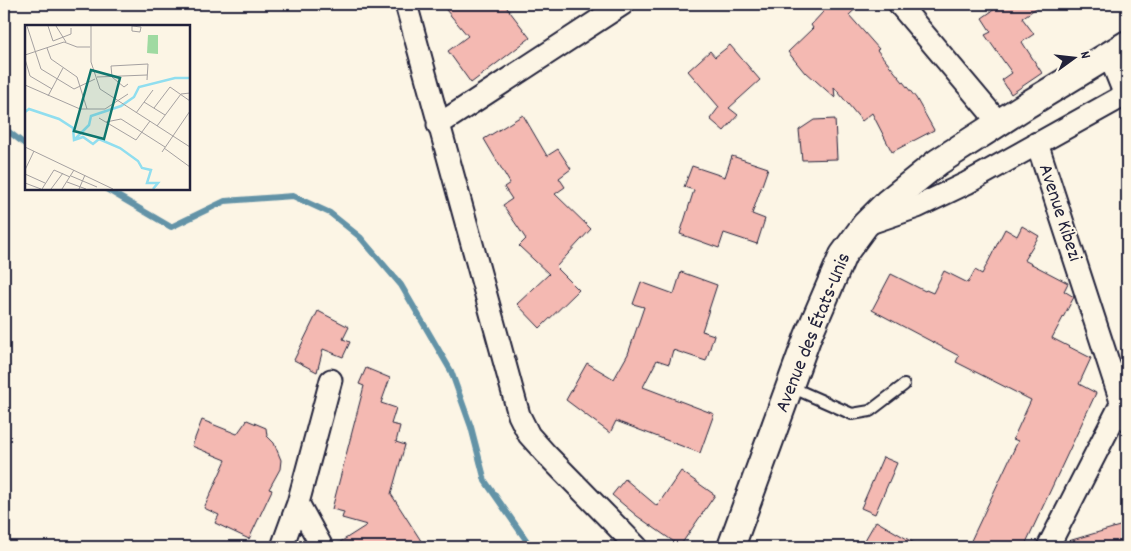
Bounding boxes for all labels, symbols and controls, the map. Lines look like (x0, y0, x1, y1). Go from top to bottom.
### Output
inset map (25, 25, 190, 190)
north arrow (1048, 32, 1098, 82)
text: N (1074, 49, 1095, 61)
street label: Avenue Kibezi (1030, 161, 1088, 266)
street label: Avenue des États-Unis (769, 249, 859, 417)

